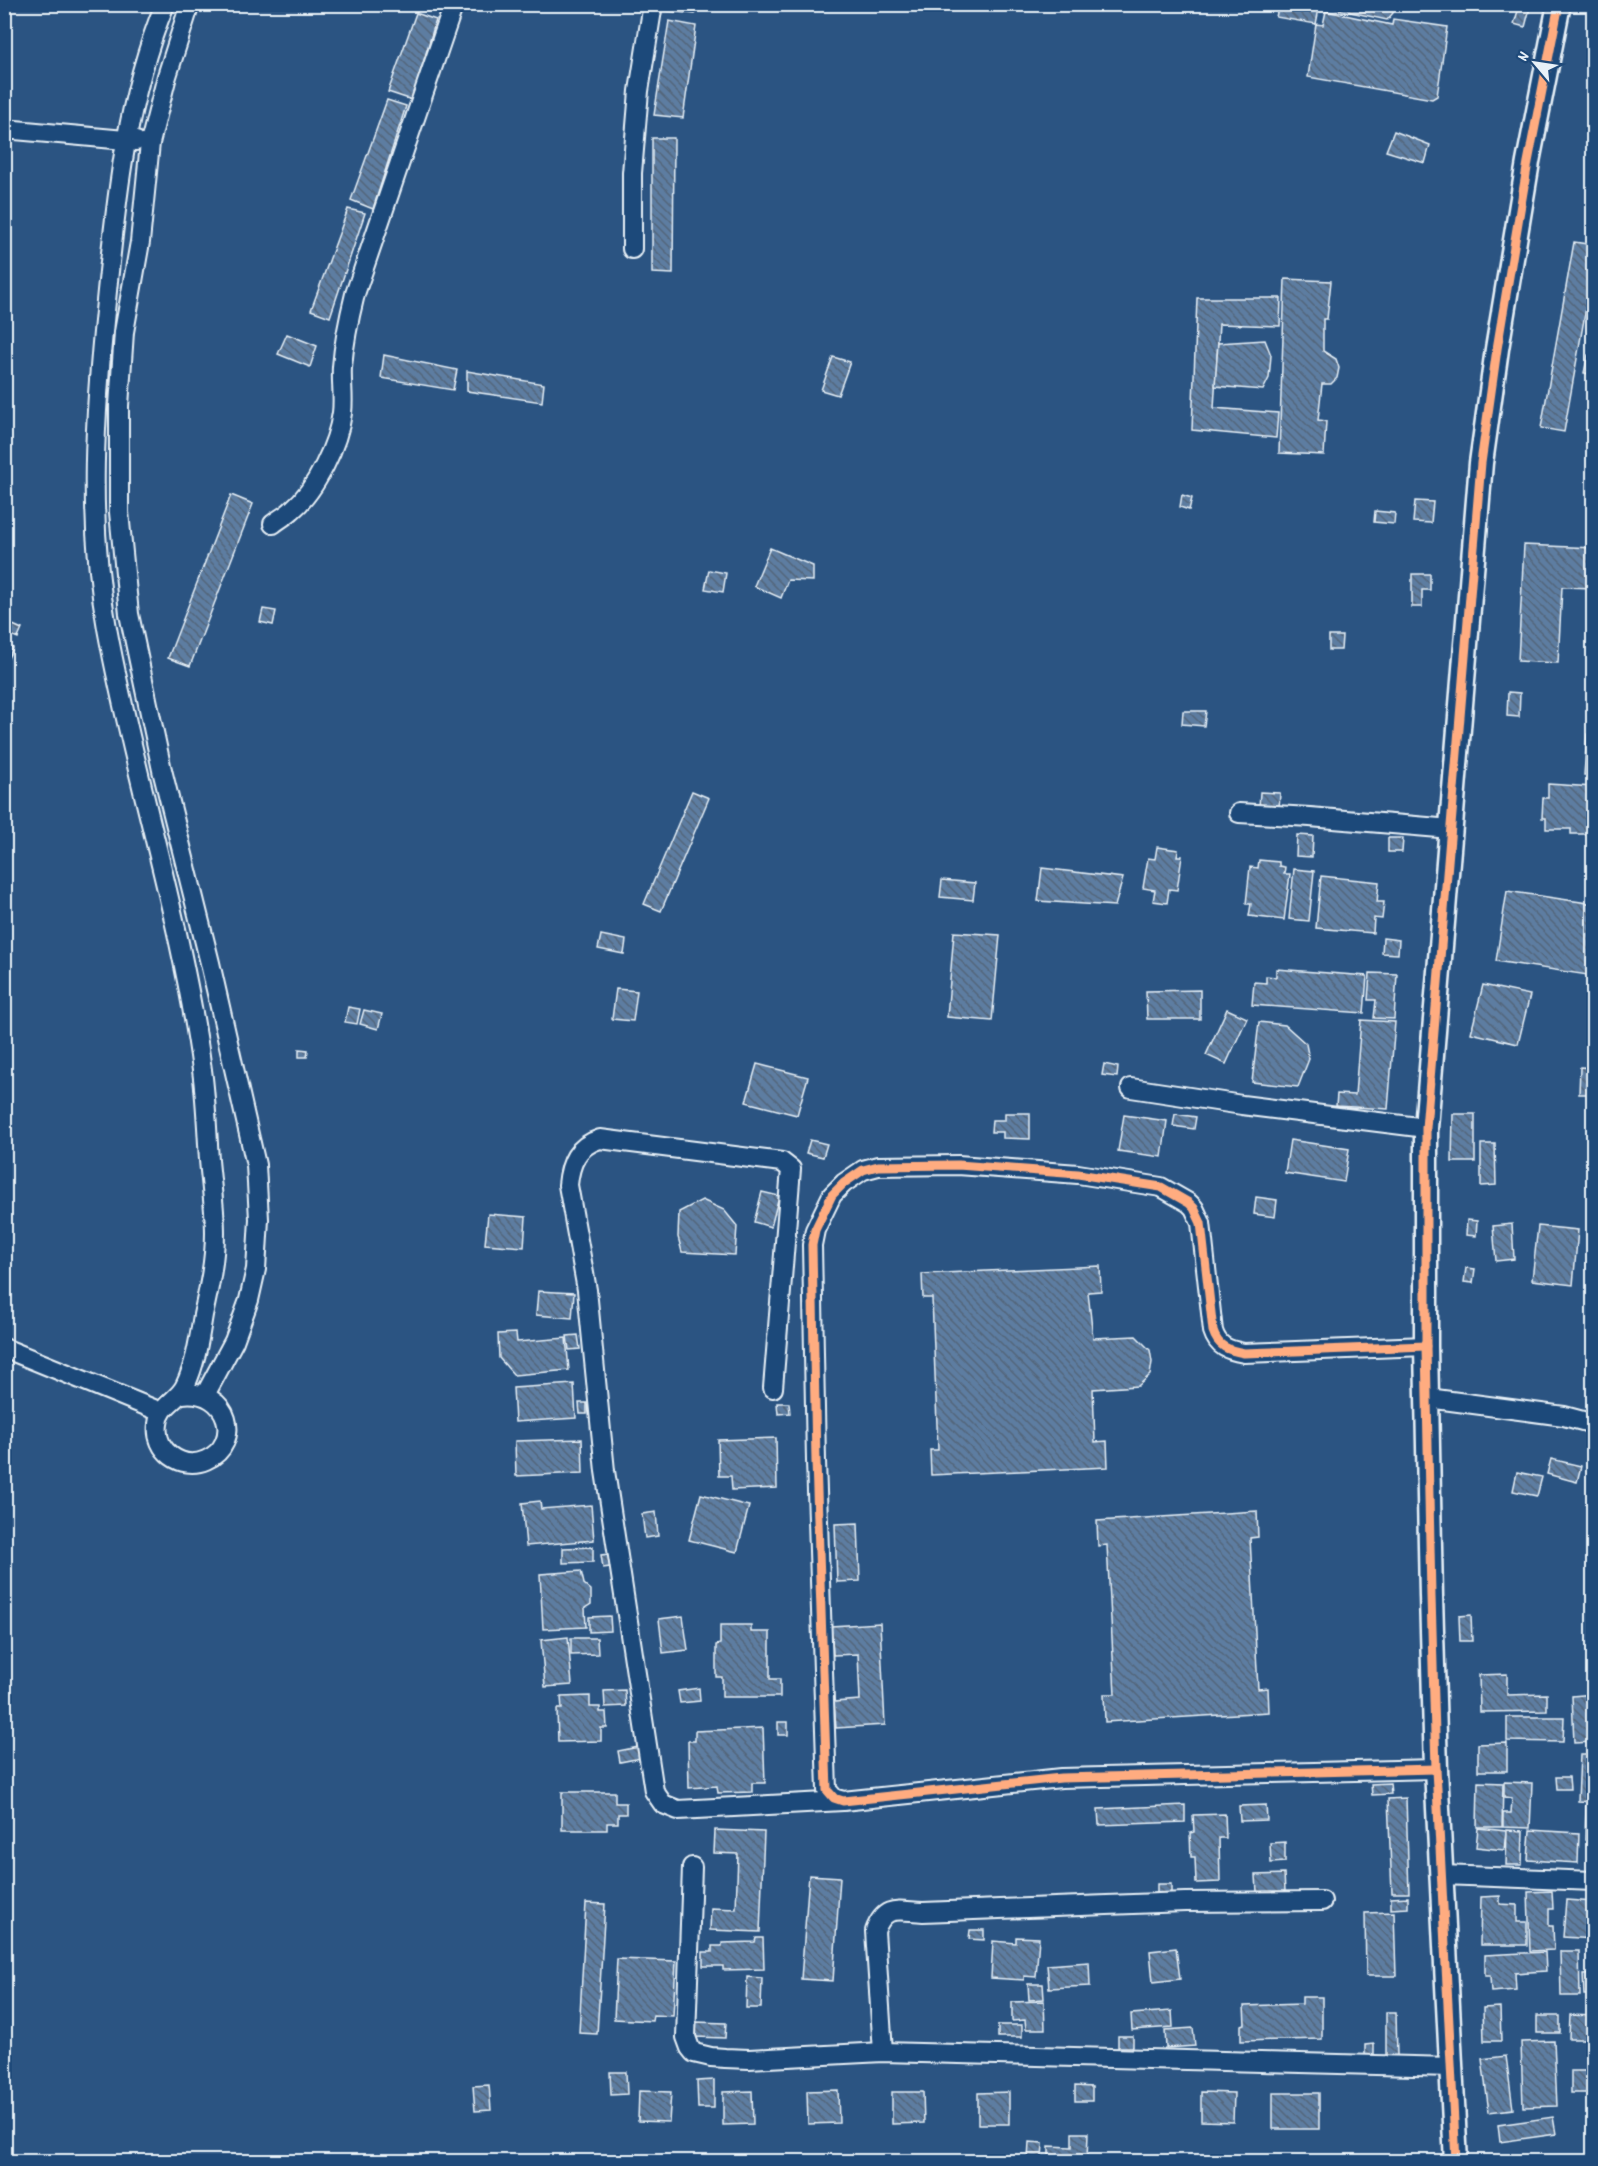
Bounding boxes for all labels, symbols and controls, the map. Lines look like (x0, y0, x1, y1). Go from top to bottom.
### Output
north arrow (1505, 33, 1565, 93)
text: N (1512, 48, 1536, 66)

